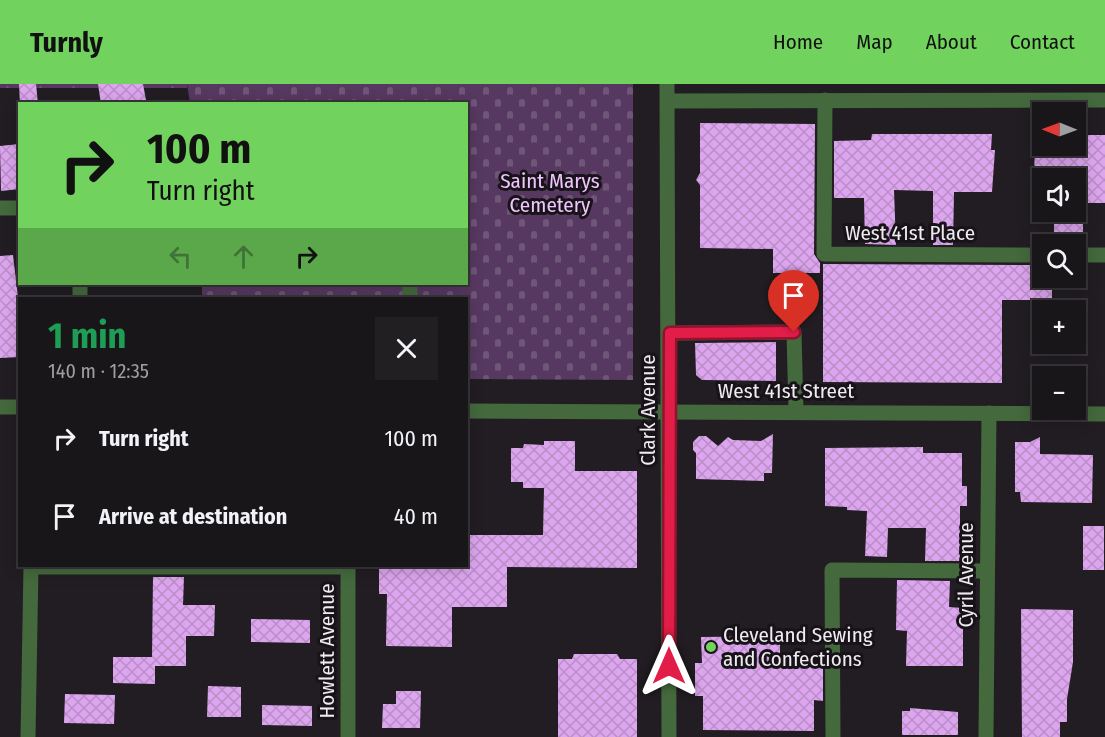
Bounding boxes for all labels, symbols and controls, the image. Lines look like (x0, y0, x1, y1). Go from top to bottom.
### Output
text: Turnly (30, 26, 103, 59)
text: Home (773, 29, 823, 55)
text: Map (856, 29, 893, 55)
text: About (926, 29, 977, 55)
text: Contact (1010, 29, 1075, 55)
north arrow (1032, 102, 1086, 156)
map controls (1032, 102, 1086, 420)
text: 100 m (147, 124, 251, 174)
icon: right (48, 126, 126, 204)
park label: Saint Marys Cemetery (500, 168, 600, 218)
button: sound (1032, 168, 1086, 222)
text: Turn right (147, 175, 255, 207)
street label: West 41st Place (845, 220, 975, 246)
button: search (1032, 234, 1086, 288)
icon: left (164, 240, 197, 273)
icon: ahead (227, 240, 260, 273)
icon: right (290, 240, 323, 273)
pin (768, 270, 819, 332)
icon: arrive (777, 279, 810, 312)
button: + (1032, 300, 1086, 354)
text: 1 min (48, 314, 126, 358)
button: close (375, 317, 438, 380)
street label: Clark Avenue (635, 354, 661, 466)
text: 140 m · 12:35 (48, 359, 149, 383)
button: − (1032, 366, 1086, 420)
street label: West 41st Street (718, 378, 854, 404)
icon: right (48, 422, 81, 455)
text: Turn right (99, 425, 188, 452)
text: 100 m (384, 425, 438, 452)
icon: arrive (48, 500, 81, 533)
text: Arrive at destination (99, 503, 287, 530)
text: 40 m (394, 503, 438, 530)
street label: Cyril Avenue (953, 522, 979, 628)
street label: Howlett Avenue (314, 583, 340, 719)
place label: Cleveland Sewing and Confections (723, 622, 873, 672)
position arrow (637, 634, 701, 698)
marker: Cleveland Sewing and Confections (704, 640, 718, 654)

